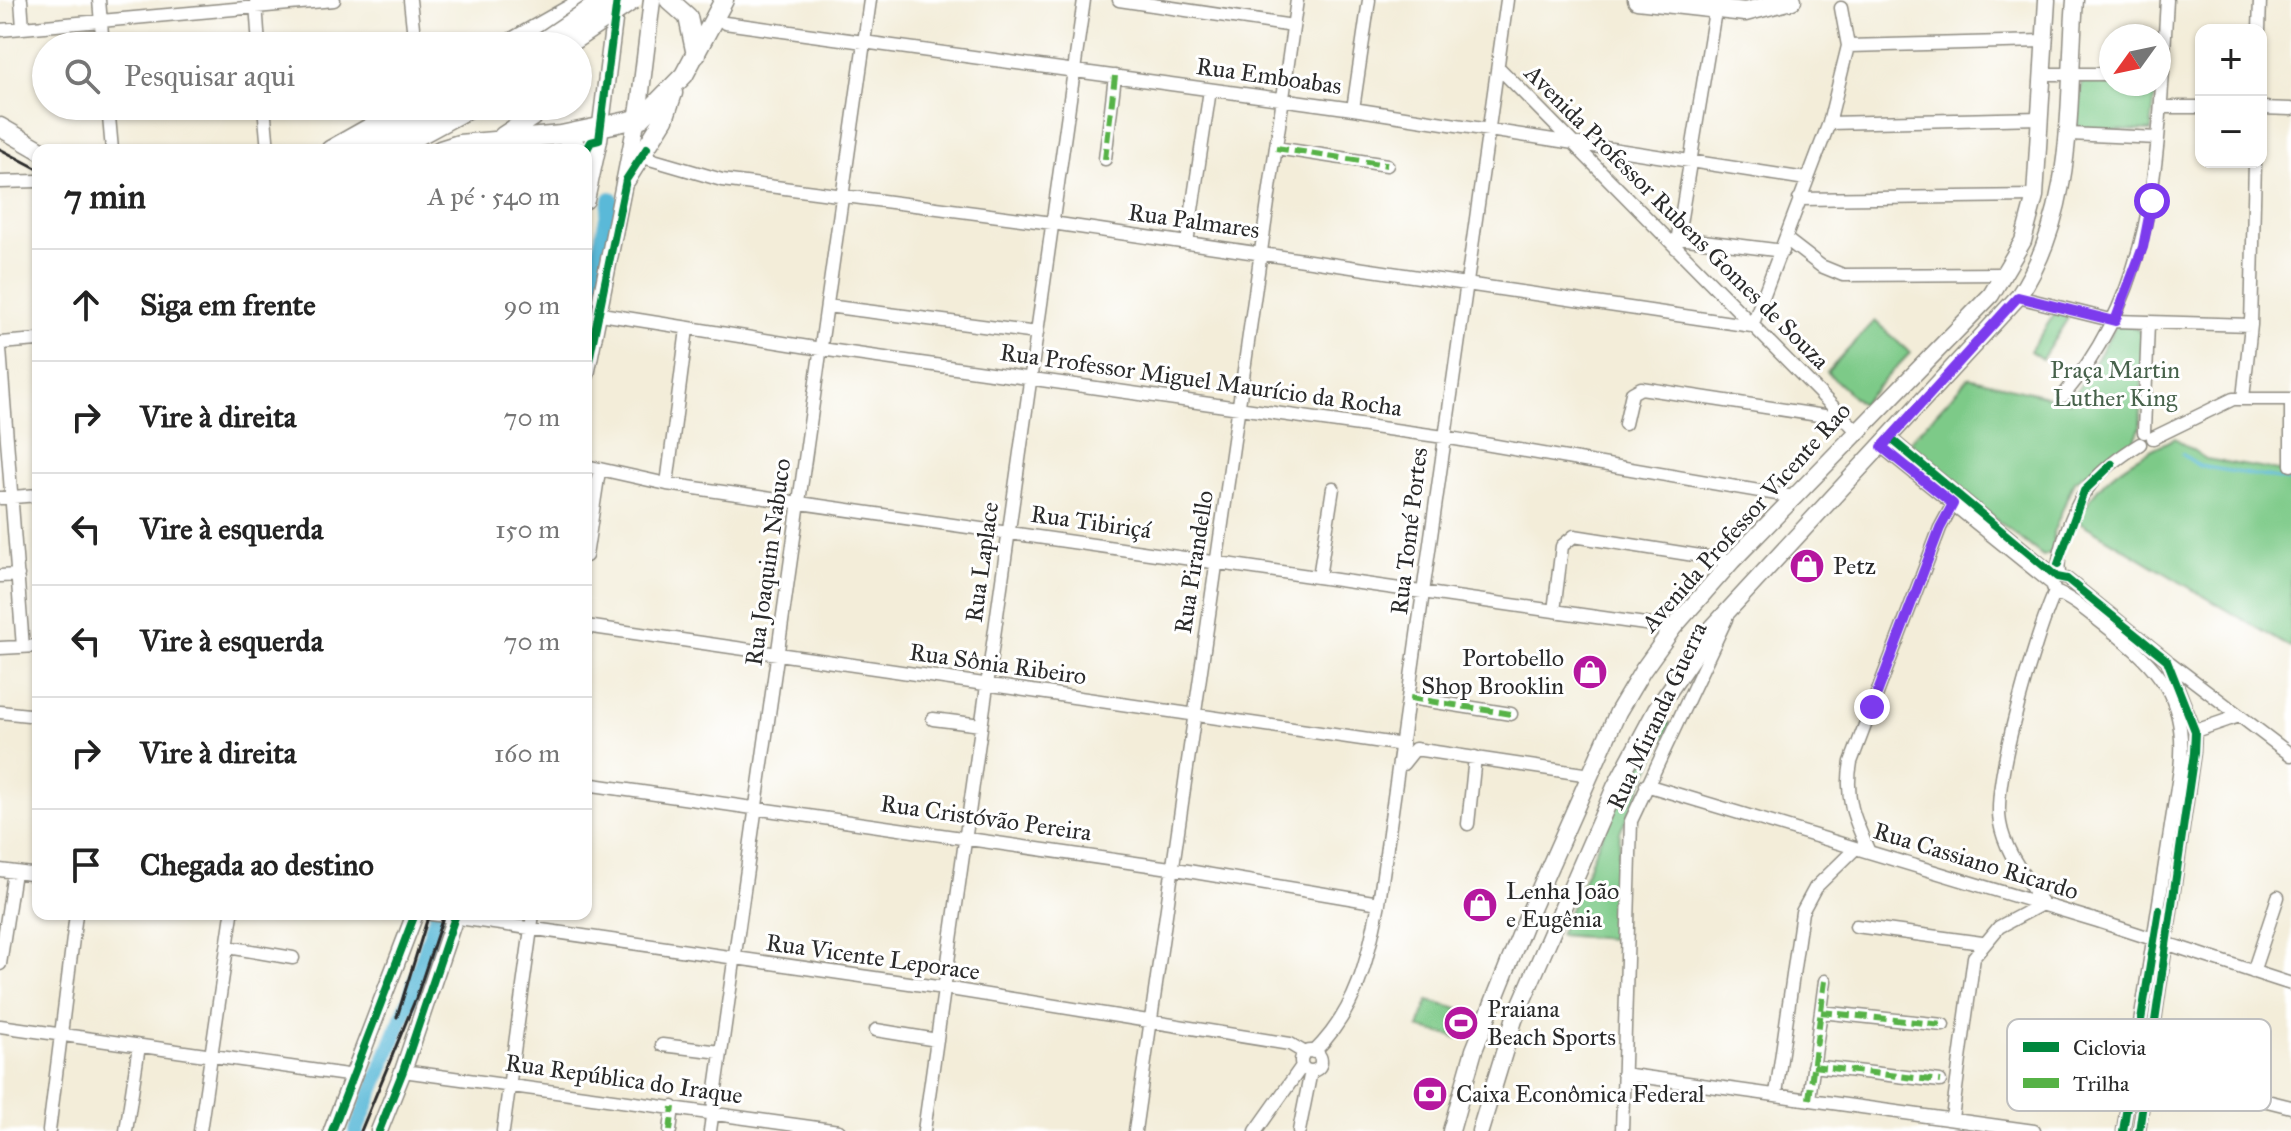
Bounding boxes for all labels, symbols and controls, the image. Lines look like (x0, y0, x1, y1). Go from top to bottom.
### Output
north arrow (2099, 24, 2171, 96)
map controls (2195, 24, 2267, 168)
button: + (2195, 24, 2267, 96)
search box (32, 32, 592, 120)
street label: Rua Emboabas (1194, 51, 1344, 101)
icon: search (60, 54, 104, 98)
text: Pesquisar aqui (124, 58, 295, 94)
street label: Avenida Professor Rubens Gomes de Souza (1518, 58, 1836, 376)
button: − (2195, 96, 2267, 168)
text: 7 min (64, 176, 146, 217)
text: A pé · 540 m (428, 180, 560, 212)
route start (2134, 183, 2170, 219)
street label: Rua Palmares (1126, 197, 1262, 245)
icon: ahead (64, 283, 108, 327)
text: Siga em frente (140, 287, 316, 323)
text: 90 m (503, 289, 560, 321)
street label: Rua Professor Miguel Maurício da Rocha (998, 337, 1405, 423)
park label: Praça Martin Luther King (2050, 355, 2180, 413)
icon: right (64, 395, 108, 439)
street label: Avenida Professor Vicente Rao (1634, 396, 1857, 639)
text: Vire à direita (140, 399, 296, 435)
text: 70 m (504, 401, 560, 433)
street label: Rua Tomé Portes (1384, 446, 1434, 616)
street label: Rua Joaquim Nabuco (739, 456, 797, 668)
street label: Rua Pirandello (1168, 488, 1220, 636)
street label: Rua Tibiriçá (1029, 499, 1154, 545)
street label: Rua Laplace (959, 500, 1005, 624)
icon: left (64, 507, 108, 551)
text: Vire à esquerda (140, 511, 323, 547)
text: 150 m (495, 513, 560, 545)
shop icon: Petz (1788, 547, 1826, 585)
place label: Petz (1833, 551, 1876, 581)
street label: Rua Miranda Guerra (1600, 616, 1714, 815)
icon: left (64, 619, 108, 663)
text: Vire à esquerda (140, 623, 323, 659)
text: 70 m (504, 625, 560, 657)
street label: Rua Sônia Ribeiro (908, 637, 1088, 691)
place label: Portobello Shop Brooklin (1421, 643, 1564, 701)
shop icon: Portobello Shop Brooklin (1571, 653, 1609, 691)
route end (1854, 689, 1890, 725)
icon: right (64, 731, 108, 775)
text: Vire à direita (140, 735, 296, 771)
text: 160 m (494, 737, 560, 769)
street label: Rua Cristóvão Pereira (879, 788, 1094, 848)
street label: Rua Cassiano Ricardo (1870, 816, 2082, 906)
icon: arrive (64, 843, 108, 887)
text: Chegada ao destino (140, 847, 374, 883)
place label: Lenha João e Eugênia (1506, 876, 1619, 934)
shop icon: Lenha João e Eugênia (1461, 886, 1499, 924)
street label: Rua Vicente Leporace (764, 927, 982, 987)
place label: Praiana Beach Sports (1487, 994, 1616, 1052)
sports icon: Praiana Beach Sports (1442, 1004, 1480, 1042)
legend (2007, 1019, 2271, 1111)
text: Ciclovia (2073, 1034, 2147, 1061)
street label: Rua República do Iraque (503, 1047, 745, 1111)
text: Trilha (2073, 1070, 2130, 1097)
bank icon: Caixa Econômica Federal (1411, 1075, 1449, 1113)
place label: Caixa Econômica Federal (1456, 1079, 1705, 1109)

